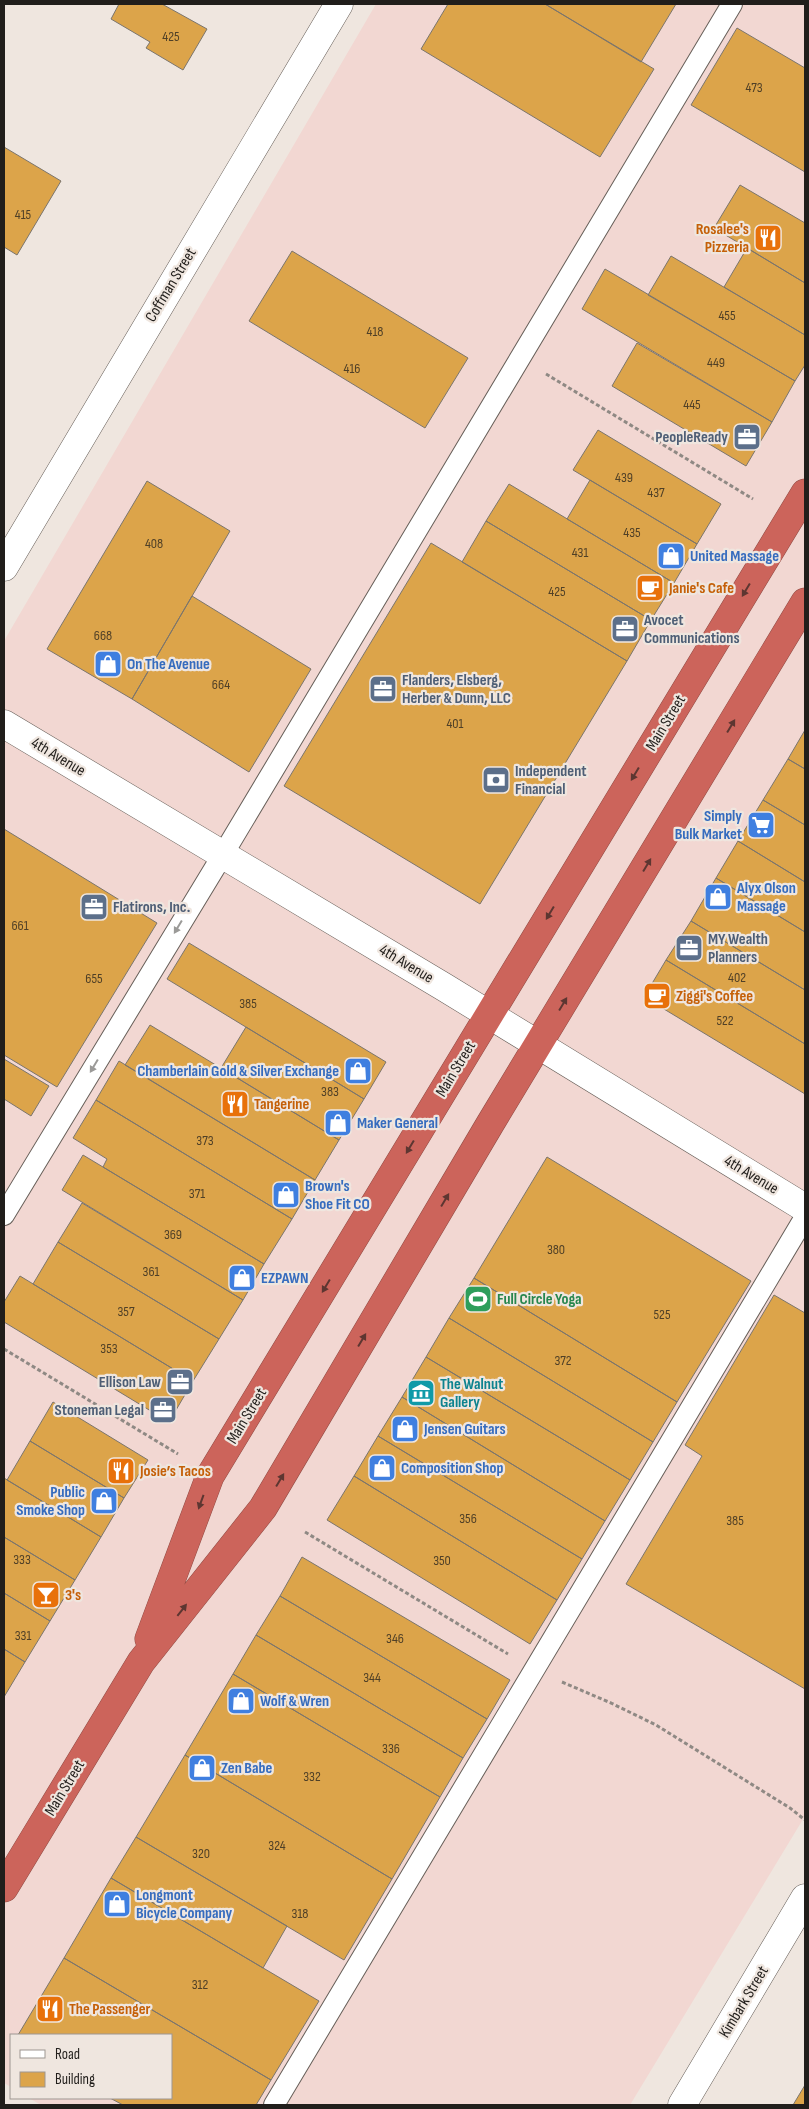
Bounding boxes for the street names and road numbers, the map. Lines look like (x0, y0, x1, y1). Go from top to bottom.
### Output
street label: Coffman Street (141, 244, 201, 325)
street label: Main Street (642, 692, 690, 754)
street label: 4th Avenue (27, 733, 89, 781)
street label: 4th Avenue (375, 940, 437, 988)
street label: Main Street (432, 1038, 480, 1100)
street label: 4th Avenue (720, 1151, 782, 1199)
street label: Main Street (223, 1385, 271, 1447)
street label: Main Street (41, 1757, 89, 1819)
street label: Kimbark Street (715, 1963, 773, 2041)

